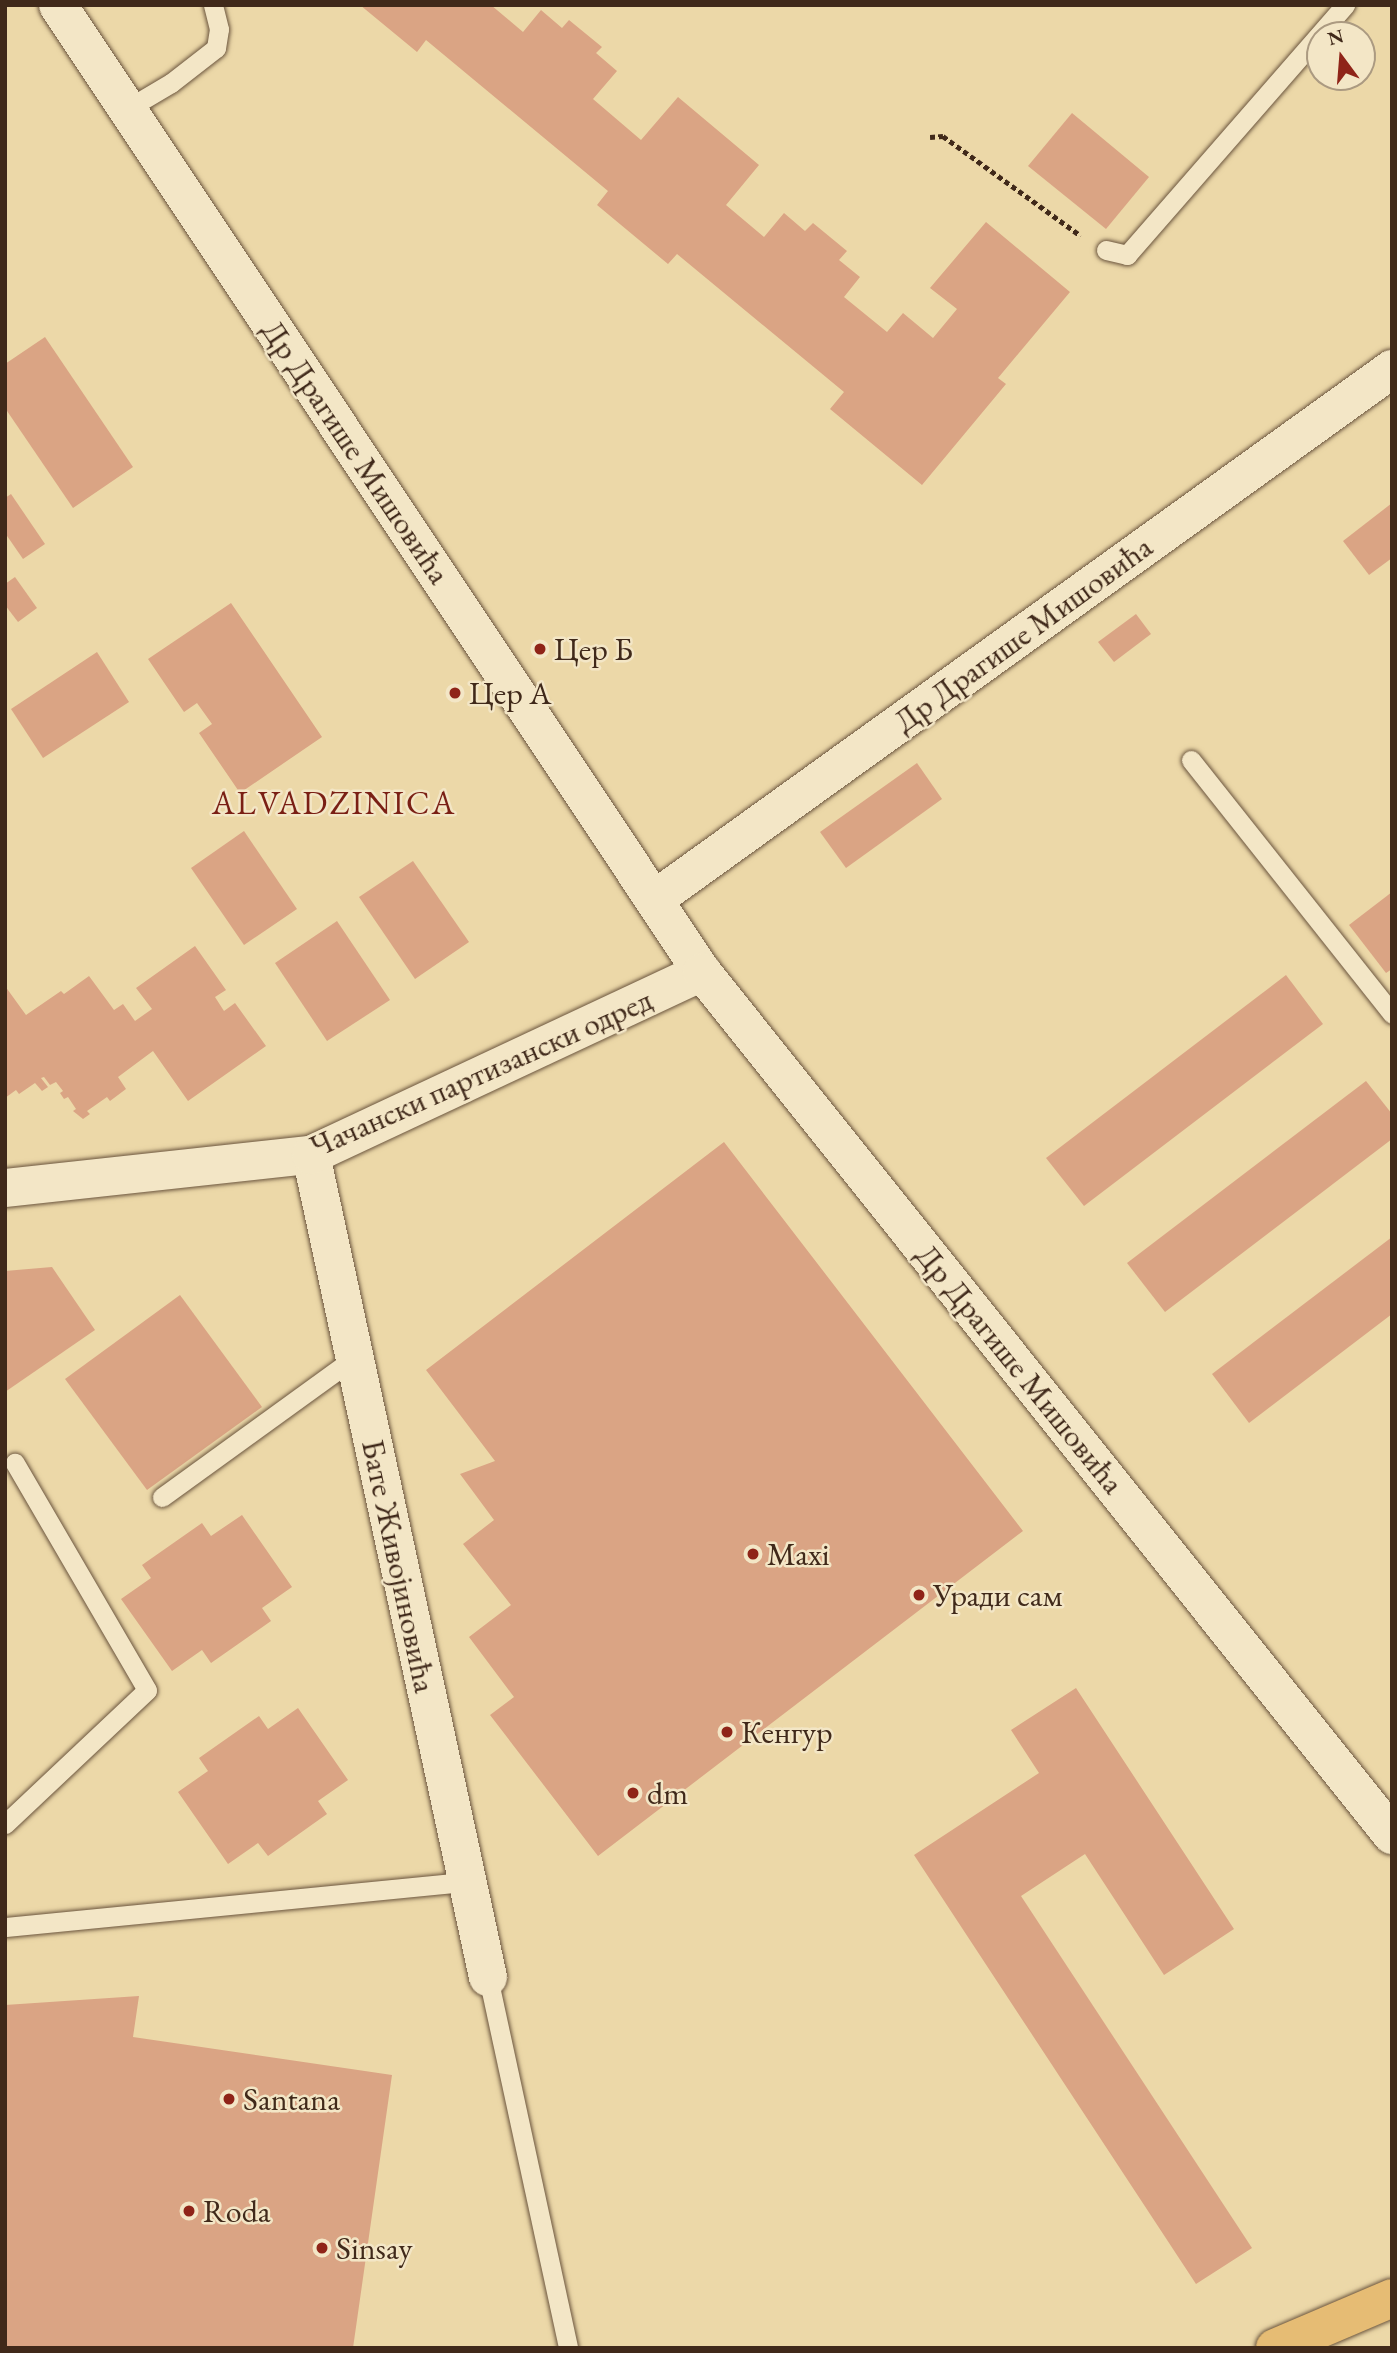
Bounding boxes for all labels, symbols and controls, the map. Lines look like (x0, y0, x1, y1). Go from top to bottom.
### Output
north arrow (1306, 21, 1376, 91)
text: N (1325, 23, 1346, 51)
street label: Др Драгише Мишовића (254, 313, 458, 591)
street label: Др Драгише Мишовића (886, 527, 1160, 741)
place label: Цер Б (554, 630, 633, 668)
marker: Цер Б (532, 641, 548, 657)
place label: Цер А (469, 674, 551, 712)
marker: Цер А (447, 685, 463, 701)
district label: ALVADZINICA (213, 783, 455, 823)
street label: Чачански партизански одред (304, 980, 658, 1166)
street label: Др Драгише Мишовића (908, 1237, 1132, 1501)
street label: Бате Живојиновића (353, 1436, 445, 1696)
place label: Maxi (767, 1535, 830, 1573)
marker: Maxi (745, 1546, 761, 1562)
place label: Уради сам (933, 1576, 1062, 1614)
marker: Уради сам (911, 1587, 927, 1603)
place label: Кенгур (741, 1713, 833, 1751)
marker: Кенгур (719, 1724, 735, 1740)
place label: dm (647, 1774, 688, 1812)
marker: dm (625, 1785, 641, 1801)
place label: Santana (243, 2080, 340, 2118)
marker: Santana (221, 2091, 237, 2107)
place label: Roda (203, 2192, 271, 2230)
marker: Roda (181, 2203, 197, 2219)
place label: Sinsay (336, 2229, 412, 2267)
marker: Sinsay (314, 2240, 330, 2256)

